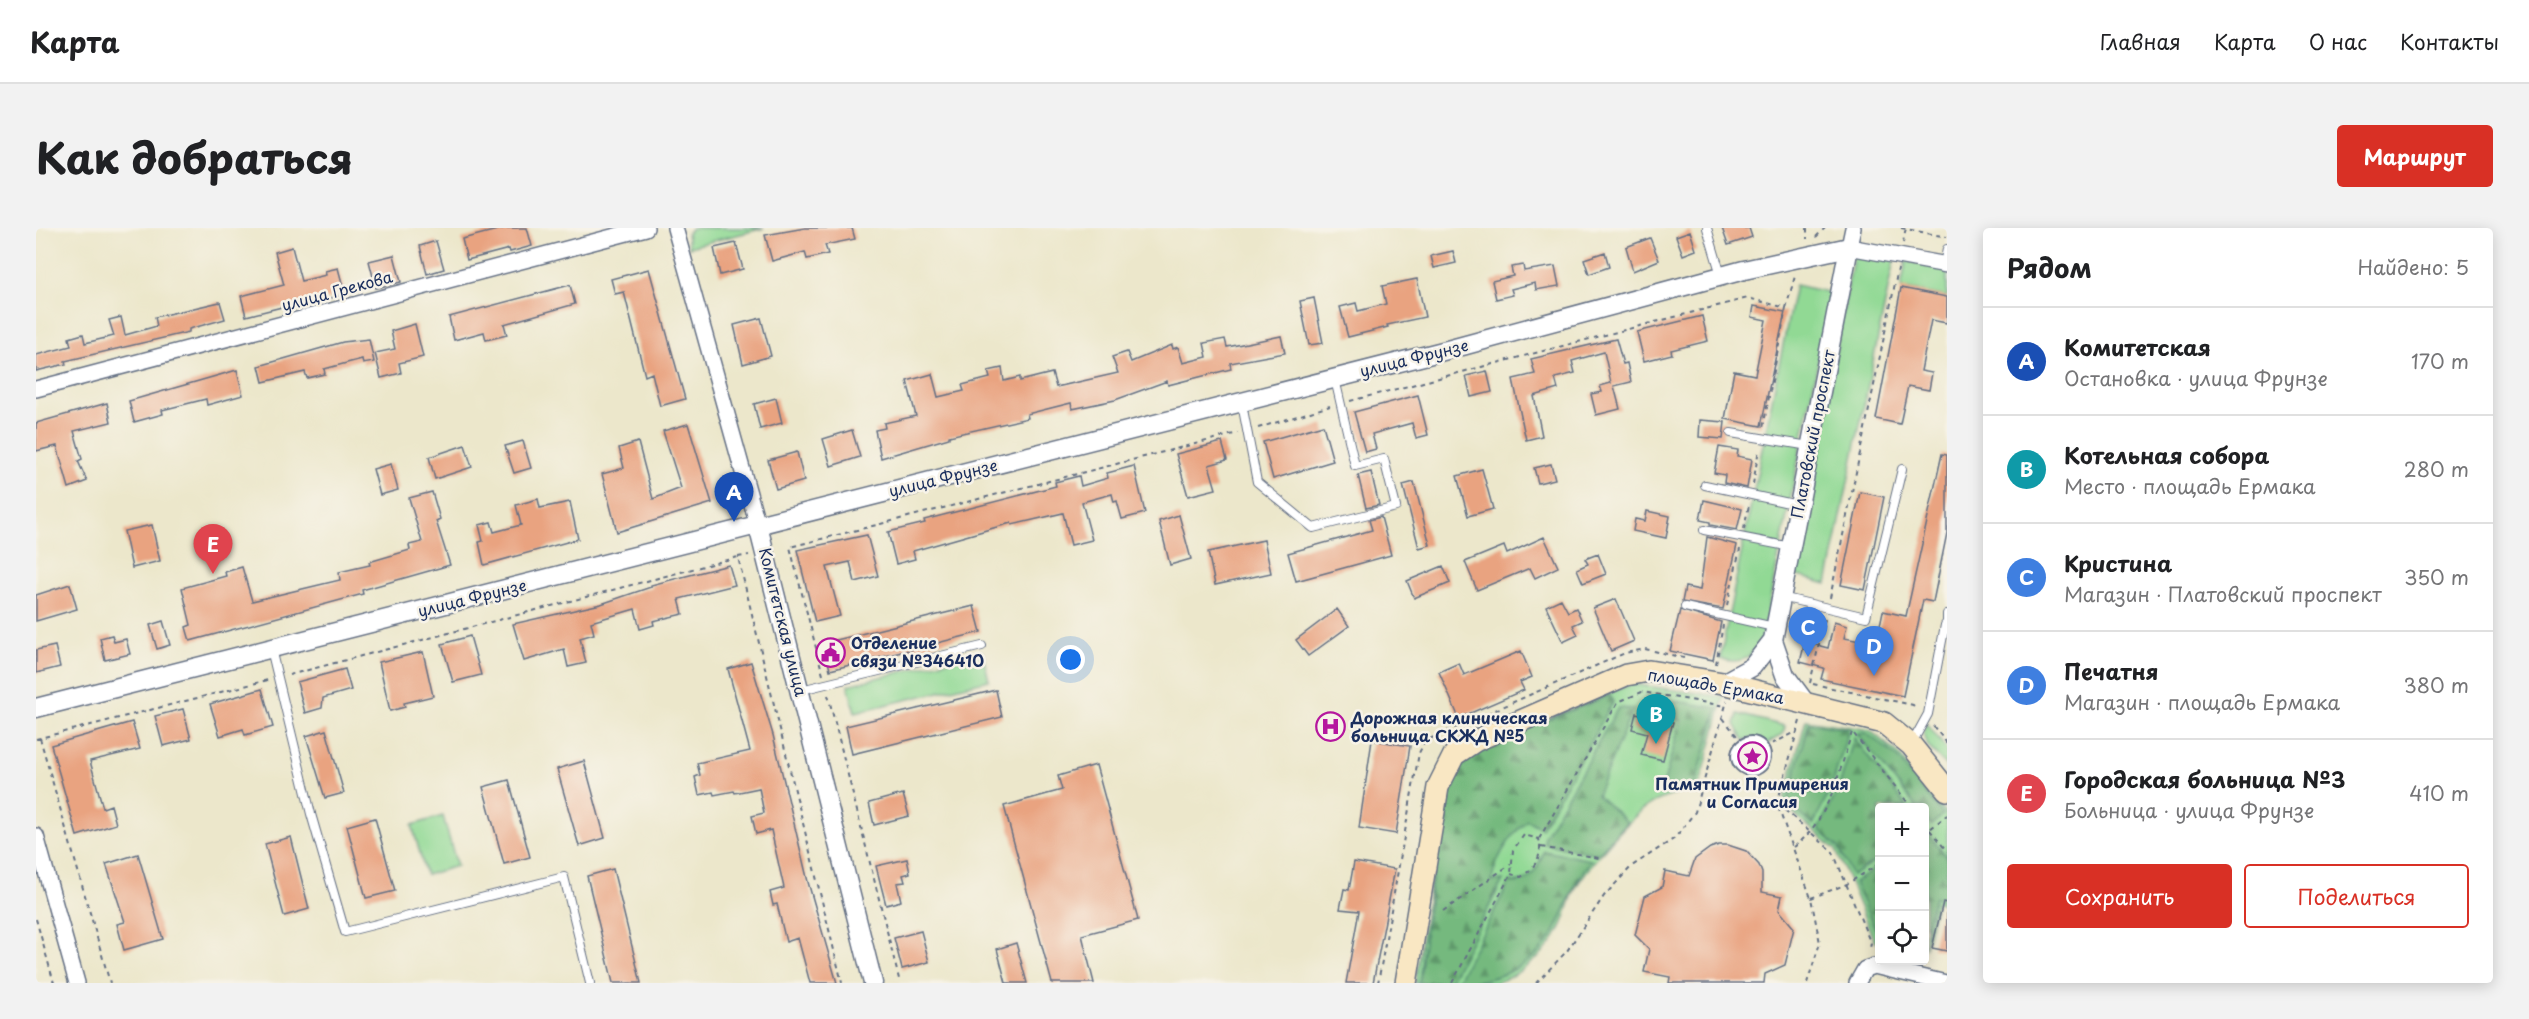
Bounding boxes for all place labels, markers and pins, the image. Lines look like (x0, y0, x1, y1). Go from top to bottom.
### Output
pin: A (714, 472, 754, 522)
pin: E (194, 524, 232, 574)
pin: C (1788, 608, 1828, 657)
pin: D (1854, 626, 1894, 676)
place label: Отделение связи №346410 (851, 630, 984, 672)
public building icon: Отделение связи №346410 (814, 636, 846, 668)
pin: B (1636, 694, 1676, 744)
place label: Дорожная клиническая больница СКЖД №5 (1350, 705, 1548, 747)
hospital icon: Дорожная клиническая больница СКЖД №5 (1314, 711, 1346, 743)
place icon: Памятник Примирения и Cогласия (1736, 740, 1768, 772)
place label: Памятник Примирения и Cогласия (1655, 771, 1849, 813)

